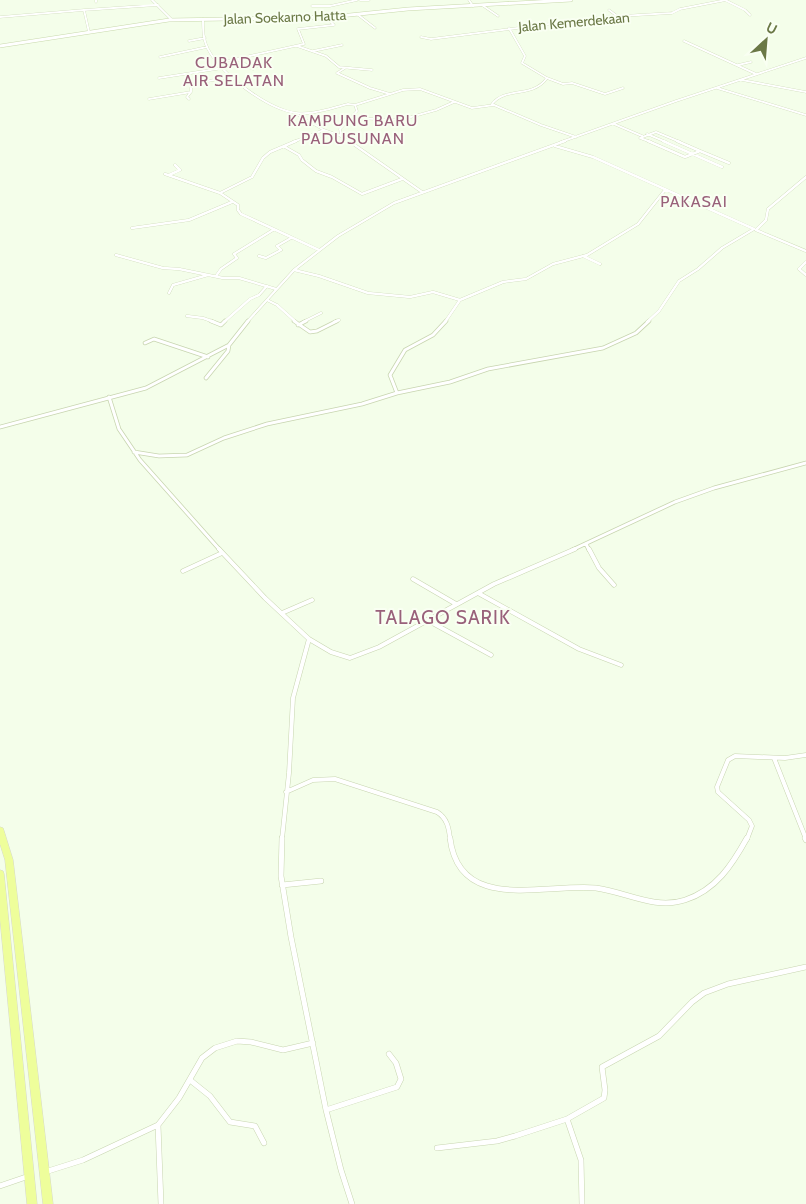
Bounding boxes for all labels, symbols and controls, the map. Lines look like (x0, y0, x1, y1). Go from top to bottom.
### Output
street label: Jalan Soekarno Hatta (222, 6, 347, 28)
street label: Jalan Kemerdekaan (516, 8, 631, 36)
north arrow (741, 15, 791, 65)
text: U (763, 18, 780, 39)
district label: CUBADAK AIR SELATAN (183, 53, 285, 90)
district label: KAMPUNG BARU PADUSUNAN (288, 111, 418, 148)
district label: PAKASAI (660, 192, 728, 211)
district label: TALAGO SARIK (375, 606, 511, 629)

